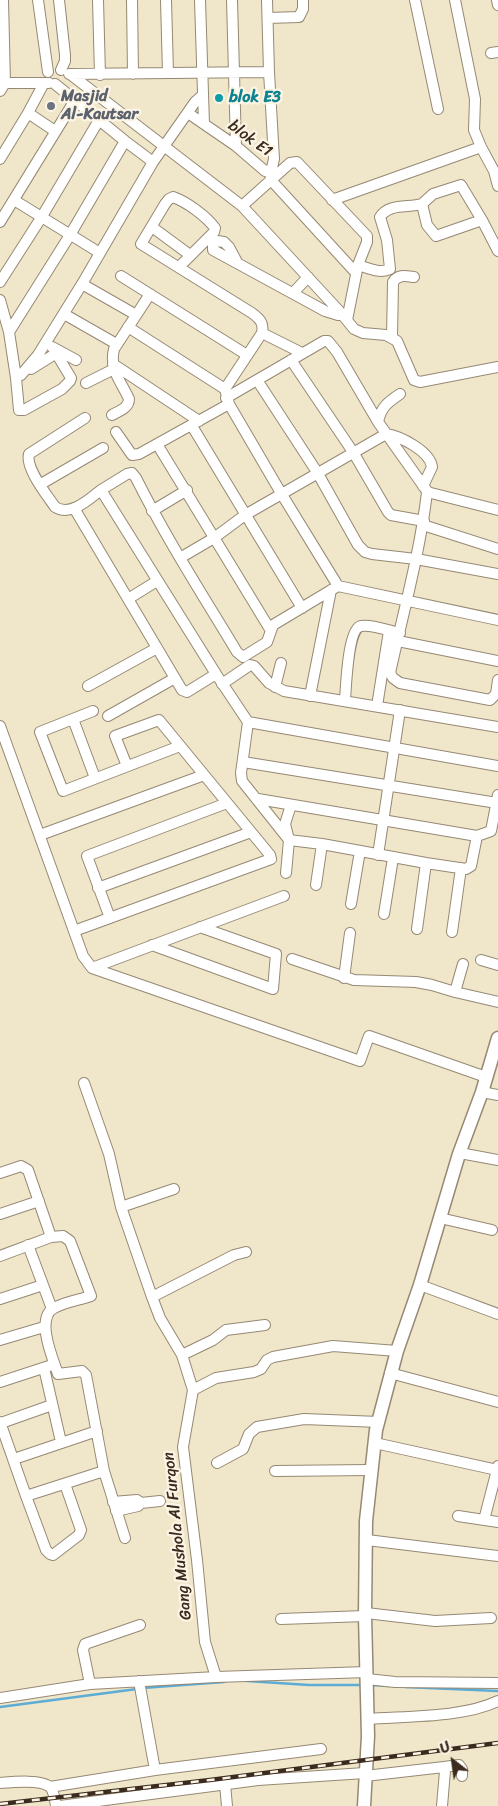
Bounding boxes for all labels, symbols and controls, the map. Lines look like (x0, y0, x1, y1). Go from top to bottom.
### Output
place label: Masjid Al-Kautsar (61, 87, 138, 125)
place label: blok E3 (229, 88, 281, 108)
marker: blok E3 (213, 92, 225, 104)
marker: Masjid Al-Kautsar (45, 100, 57, 112)
street label: blok E1 (224, 117, 276, 161)
street label: Gang Mushola Al Furqon (160, 1451, 196, 1621)
text: U (435, 1734, 456, 1761)
north arrow (428, 1736, 478, 1786)

